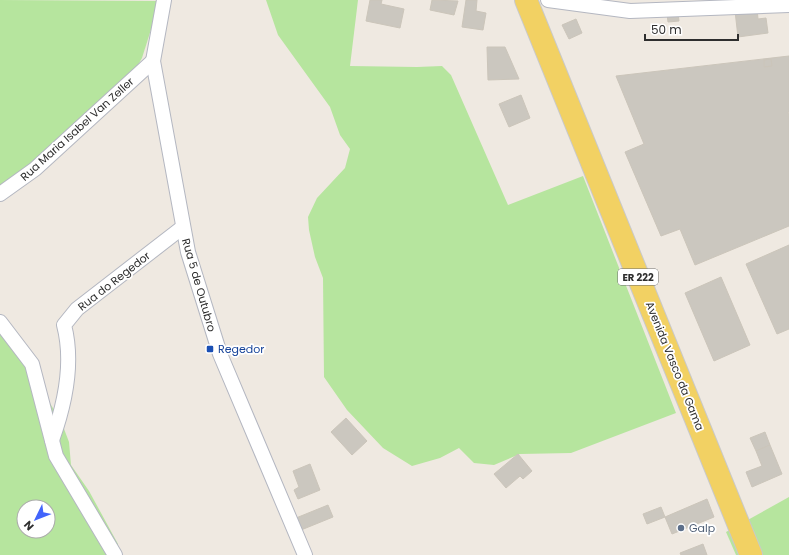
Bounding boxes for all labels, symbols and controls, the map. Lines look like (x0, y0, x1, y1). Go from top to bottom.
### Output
scale bar (645, 16, 738, 42)
text: 50 m (651, 21, 682, 38)
street label: Rua Maria Isabel Van Zeller (17, 74, 137, 184)
street label: Rua 5 de Outubro (178, 236, 220, 334)
street label: Rua do Regedor (74, 248, 154, 314)
road number: ER 222 (618, 269, 658, 285)
street label: Avenida Vasco da Gama (642, 299, 708, 433)
place label: Regedor (218, 341, 264, 357)
marker: Regedor (205, 344, 215, 354)
north arrow (16, 499, 56, 539)
text: N (20, 517, 37, 534)
place label: Galp (689, 520, 715, 536)
marker: Galp (676, 523, 686, 533)

